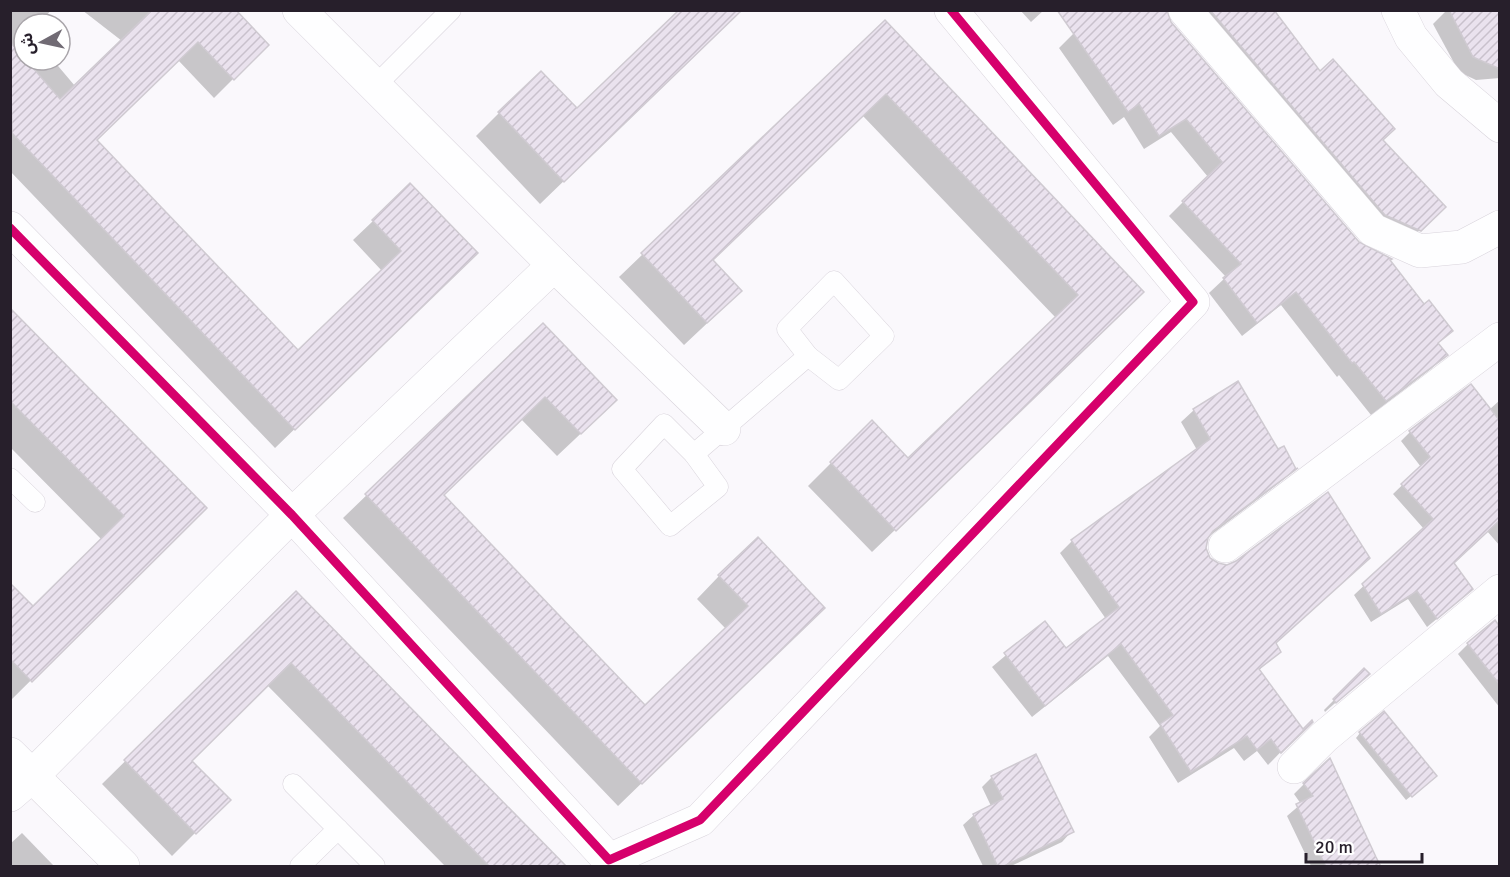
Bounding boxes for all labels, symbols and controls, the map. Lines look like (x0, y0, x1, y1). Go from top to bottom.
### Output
north arrow (12, 12, 72, 72)
text: ش (17, 32, 40, 56)
scale bar (1306, 826, 1422, 864)
text: 20 m (1315, 836, 1353, 858)

